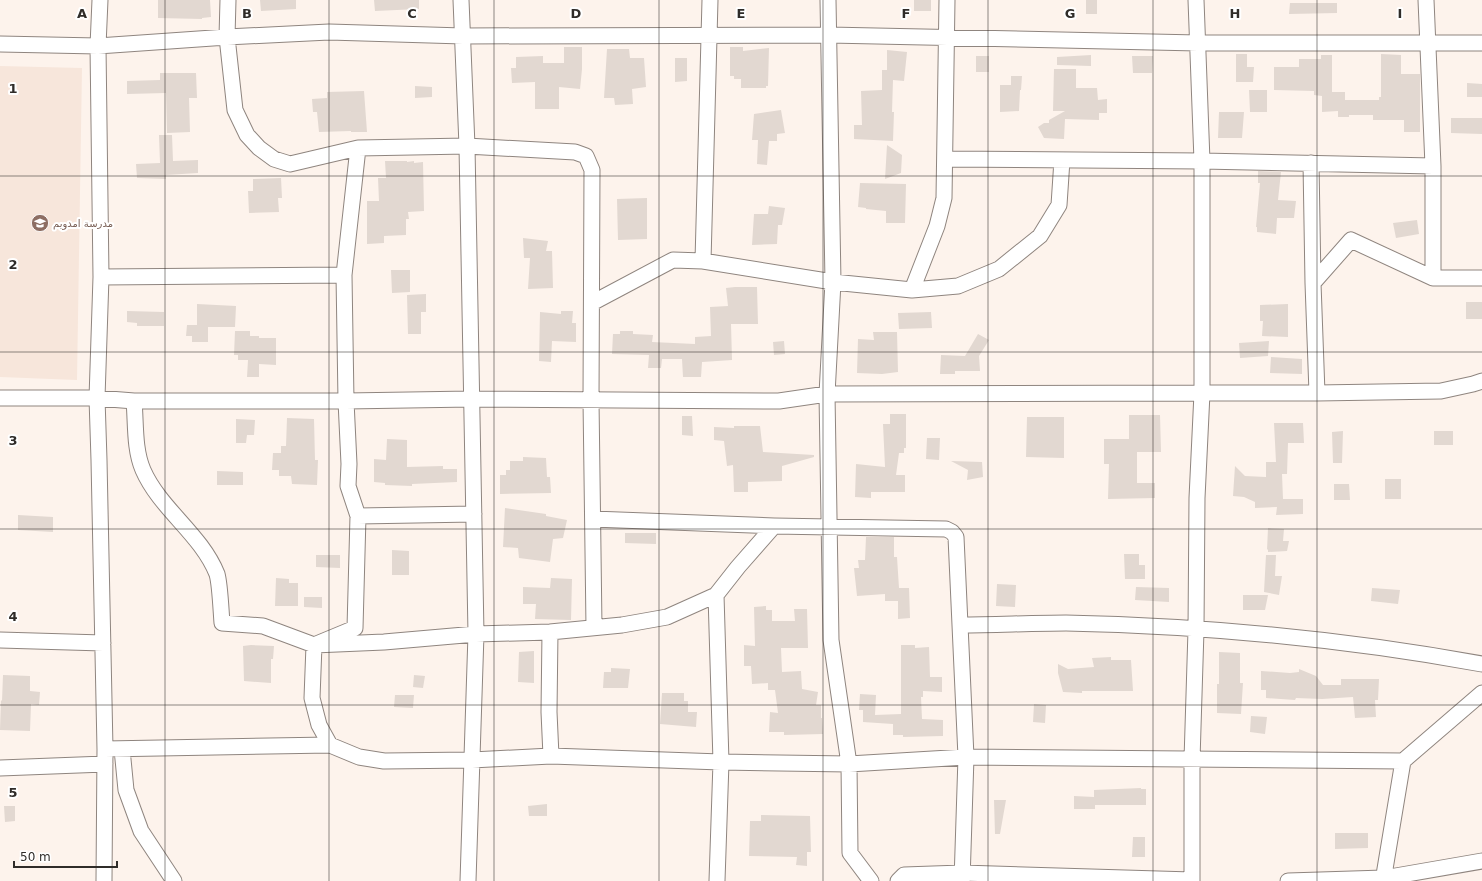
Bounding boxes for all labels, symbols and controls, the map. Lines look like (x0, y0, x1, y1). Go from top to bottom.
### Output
text: A (77, 6, 87, 21)
text: B (242, 6, 252, 21)
text: C (407, 6, 417, 21)
text: D (571, 6, 582, 21)
text: E (737, 6, 745, 21)
text: F (902, 6, 910, 21)
text: G (1065, 6, 1075, 21)
text: H (1230, 6, 1240, 21)
text: I (1398, 6, 1402, 21)
text: 1 (8, 81, 18, 96)
school or university icon: مدرسة امدويم (30, 213, 50, 233)
place label: مدرسة امدويم (53, 218, 113, 230)
text: 2 (8, 257, 18, 272)
text: 3 (8, 433, 18, 448)
text: 4 (8, 609, 18, 624)
text: 5 (8, 785, 18, 800)
scale bar (14, 843, 117, 869)
text: 50 m (20, 850, 51, 864)

